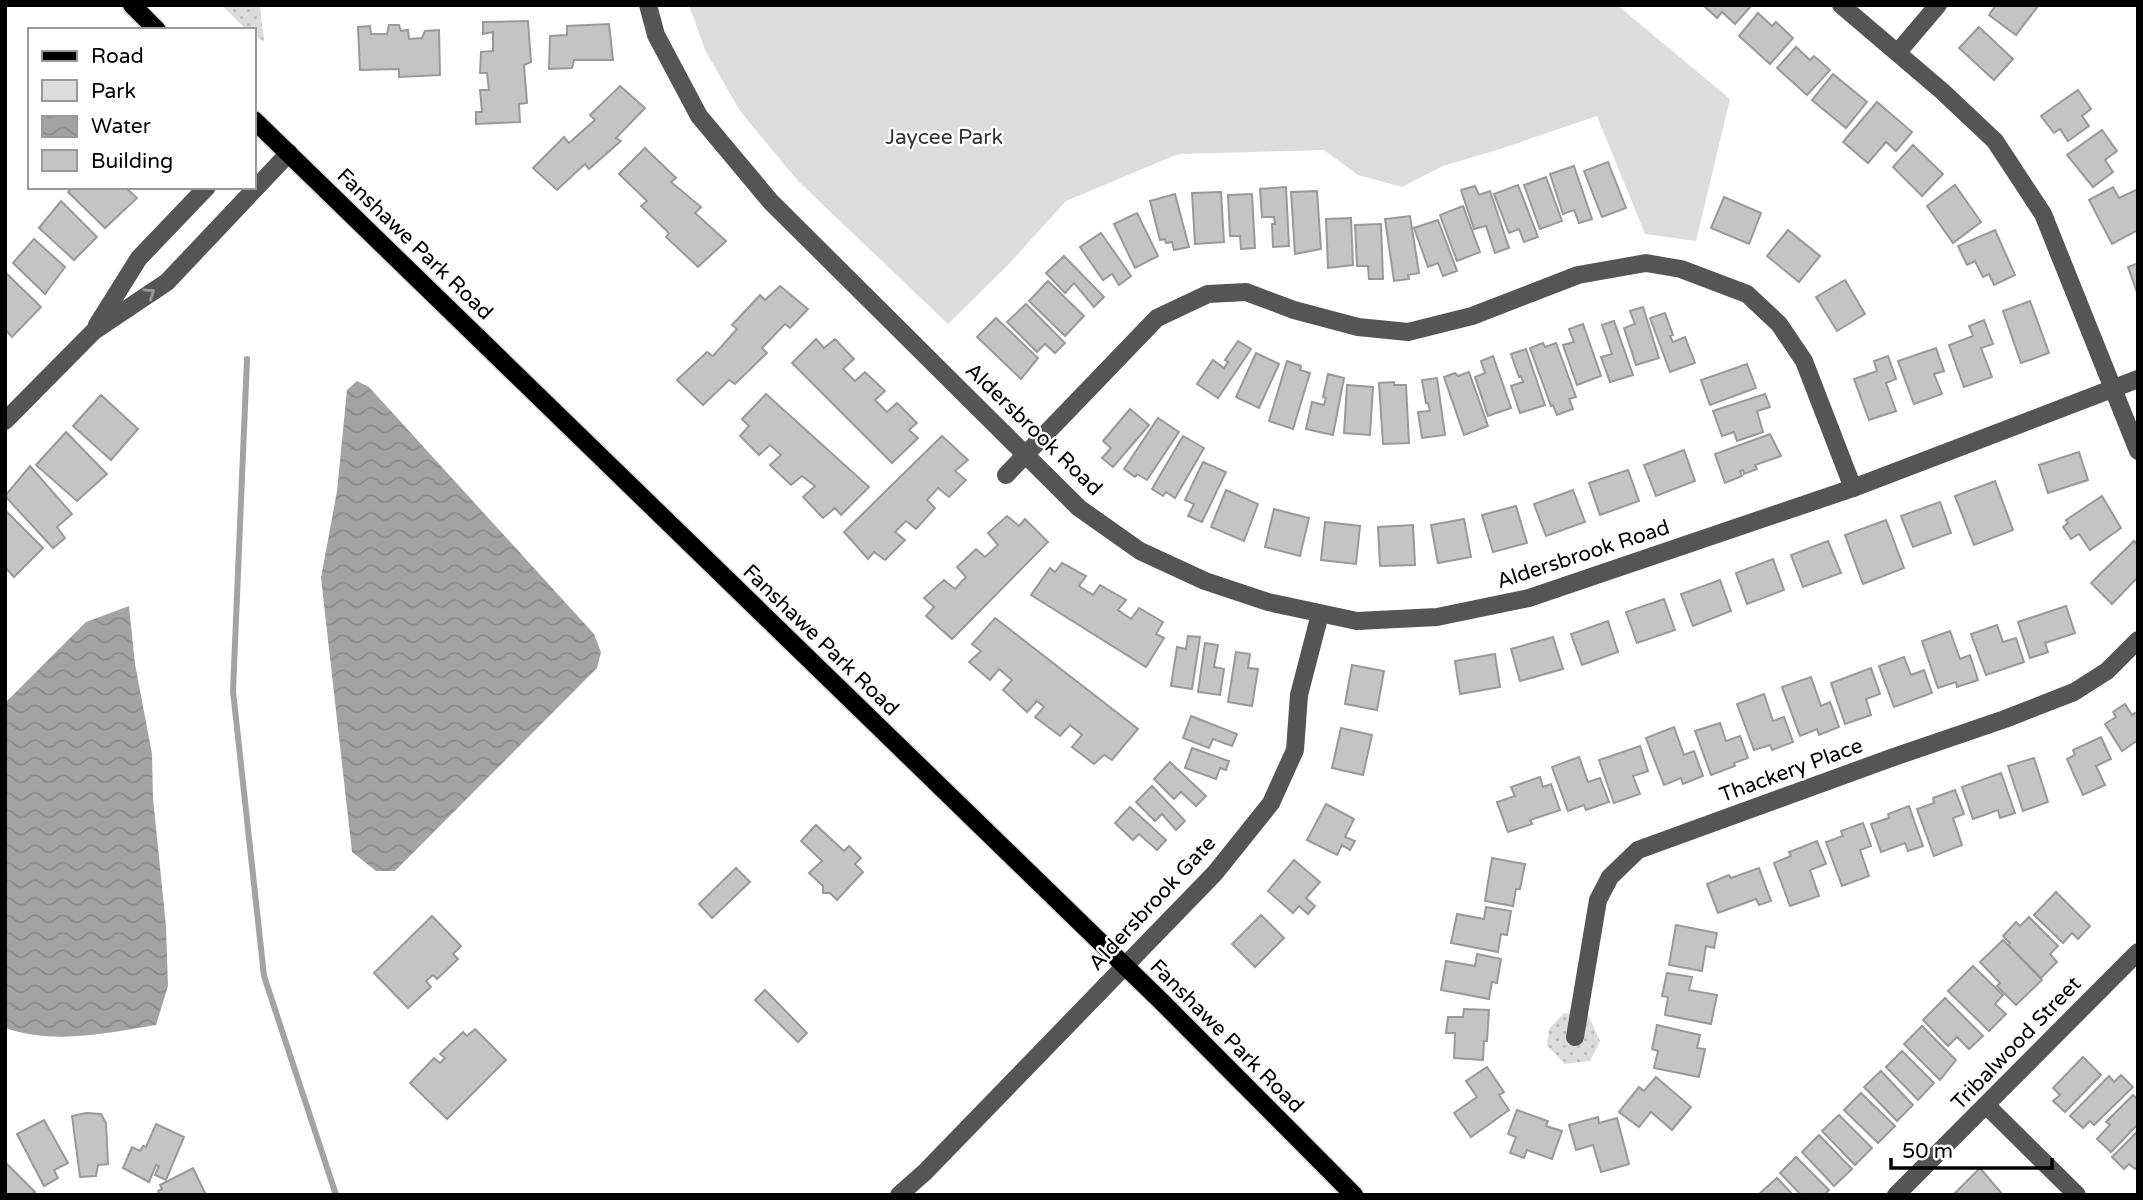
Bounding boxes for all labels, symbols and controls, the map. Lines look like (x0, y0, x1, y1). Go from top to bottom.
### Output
legend (28, 28, 256, 189)
text: Road (91, 44, 144, 69)
text: Park (91, 79, 136, 104)
text: Water (91, 114, 151, 139)
park label: Jaycee Park (885, 125, 1003, 150)
text: Building (91, 149, 173, 174)
street label: Fanshawe Park Road (331, 163, 498, 325)
one-way arrow (142, 289, 155, 301)
street label: Aldersbrook Road (960, 358, 1107, 501)
street label: Aldersbrook Road (1494, 515, 1673, 594)
street label: Fanshawe Park Road (737, 559, 904, 721)
street label: Thackery Place (1716, 733, 1866, 808)
street label: Aldersbrook Gate (1084, 831, 1221, 976)
street label: Fanshawe Park Road (1145, 954, 1309, 1118)
street label: Tribalwood Street (1946, 971, 2086, 1115)
scale bar (1891, 1126, 2052, 1170)
text: 50 m (1902, 1139, 1953, 1164)

